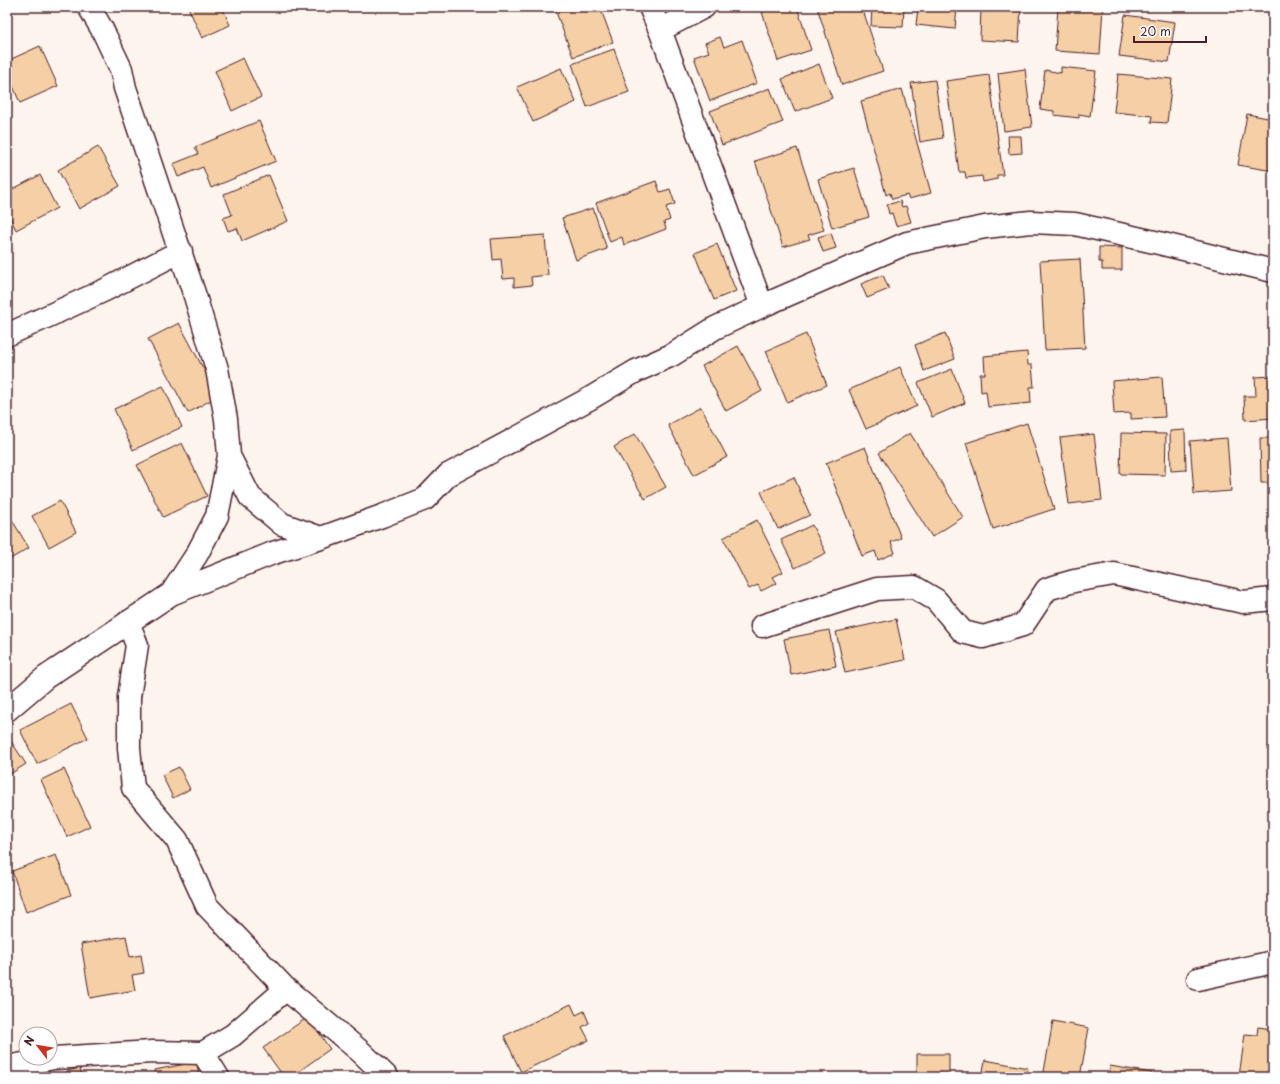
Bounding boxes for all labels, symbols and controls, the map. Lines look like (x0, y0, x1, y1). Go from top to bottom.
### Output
scale bar (1134, 18, 1206, 44)
text: 20 m (1140, 22, 1171, 40)
north arrow (18, 1026, 58, 1066)
text: N (19, 1032, 39, 1049)

